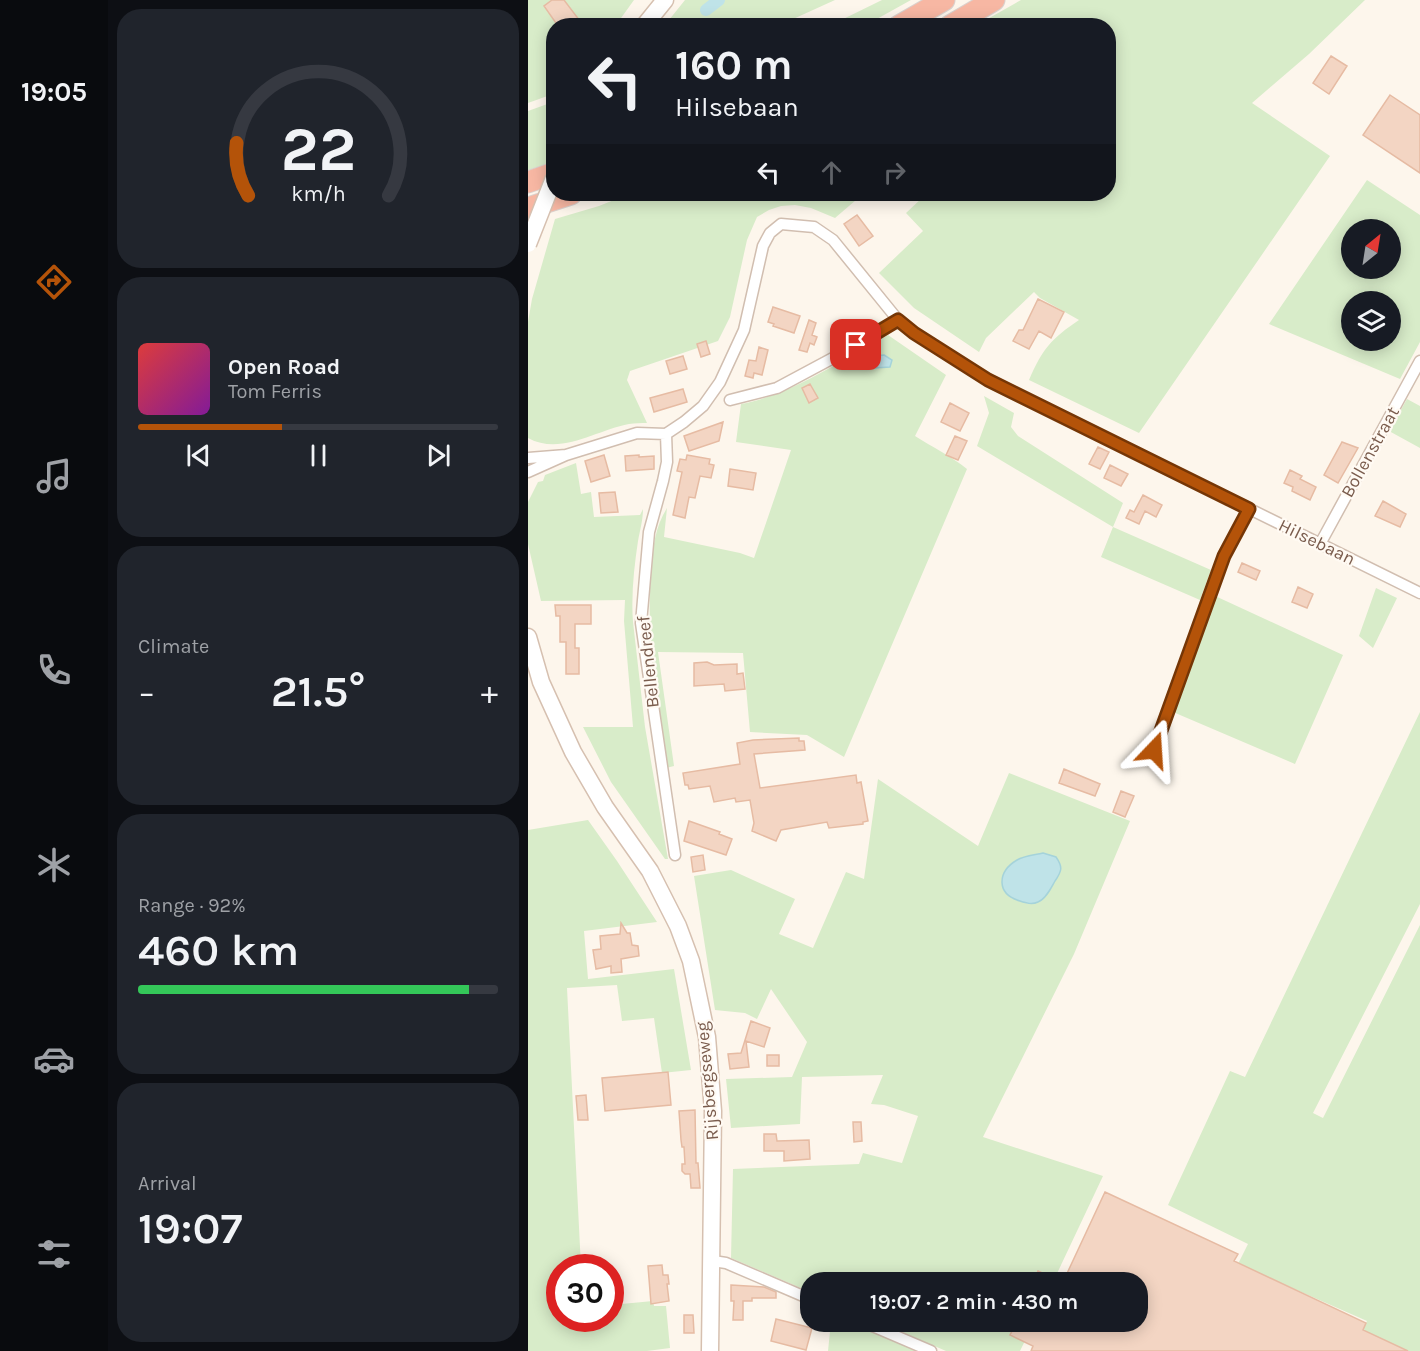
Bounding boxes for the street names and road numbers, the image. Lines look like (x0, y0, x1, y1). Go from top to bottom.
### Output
street label: Bollenstraat (1336, 403, 1404, 501)
street label: Hilsebaan (1275, 514, 1359, 570)
street label: Bellendreef (632, 614, 664, 709)
street label: Rijsbergseweg (691, 1021, 723, 1141)

